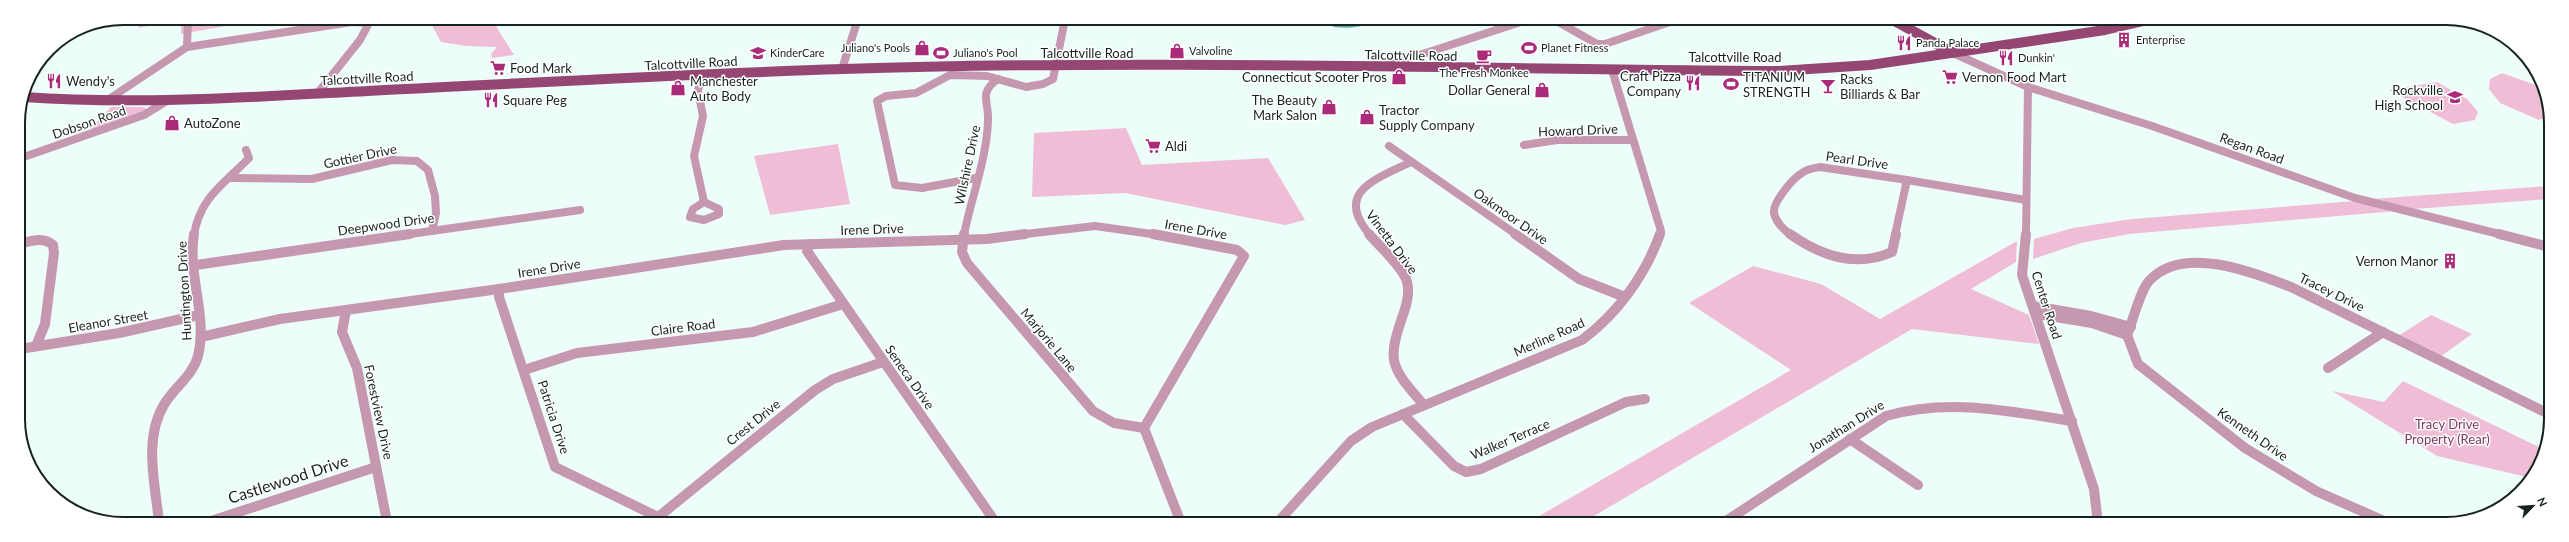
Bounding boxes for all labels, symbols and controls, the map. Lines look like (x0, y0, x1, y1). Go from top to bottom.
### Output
building icon: Enterprise (2115, 31, 2133, 49)
place label: Enterprise (2136, 33, 2186, 46)
restaurant icon: Panda Palace (1895, 34, 1913, 52)
place label: Panda Palace (1916, 36, 1980, 49)
shop icon: Juliano's Pools (913, 39, 931, 57)
sports icon: Planet Fitness (1520, 39, 1538, 57)
place label: Juliano's Pools (841, 41, 910, 54)
place label: Planet Fitness (1541, 41, 1609, 54)
shop icon: Valvoline (1168, 42, 1186, 60)
school or university icon: KinderCare (749, 44, 767, 62)
sports icon: Juliano's Pool (932, 44, 950, 62)
place label: Valvoline (1189, 44, 1233, 57)
street label: Talcottville Road (1041, 45, 1133, 61)
place label: KinderCare (770, 46, 825, 59)
place label: Juliano's Pool (953, 46, 1018, 59)
street label: Talcottville Road (1364, 46, 1458, 64)
cafe icon: The Fresh Monkee (1475, 47, 1493, 65)
street label: Talcottville Road (1689, 49, 1781, 65)
restaurant icon: Dunkin' (1997, 49, 2015, 67)
place label: Dunkin' (2018, 51, 2055, 64)
street label: Talcottville Road (644, 53, 738, 73)
supermarket icon: Food Mark (489, 59, 507, 77)
place label: Food Mark (510, 60, 572, 76)
place label: The Fresh Monkee (1439, 66, 1529, 79)
street label: Talcottville Road (320, 68, 414, 88)
shop icon: Connecticut Scooter Pros (1390, 68, 1408, 86)
place label: Craft Pizza Company (1620, 68, 1681, 99)
supermarket icon: Vernon Food Mart (1941, 68, 1959, 86)
place label: Connecticut Scooter Pros (1242, 69, 1387, 85)
place label: TITANIUM STRENGTH (1743, 69, 1810, 100)
place label: Vernon Food Mart (1962, 69, 2067, 85)
place label: Racks Billiards & Bar (1840, 71, 1920, 102)
restaurant icon: Wendy's (45, 72, 63, 90)
place label: Wendy's (66, 73, 115, 89)
place label: Manchester Auto Body (690, 73, 758, 104)
restaurant icon: Craft Pizza Company (1684, 74, 1702, 92)
sports icon: TITANIUM STRENGTH (1722, 75, 1740, 93)
bar icon: Racks Billiards & Bar (1819, 77, 1837, 95)
shop icon: Manchester Auto Body (669, 79, 687, 97)
shop icon: Dollar General (1533, 81, 1551, 99)
place label: Dollar General (1448, 82, 1530, 98)
place label: Rockville High School (2374, 82, 2443, 113)
school or university icon: Rockville High School (2446, 88, 2464, 106)
restaurant icon: Square Peg (482, 91, 500, 109)
place label: Square Peg (503, 92, 567, 108)
place label: The Beauty Mark Salon (1252, 92, 1317, 123)
shop icon: The Beauty Mark Salon (1320, 98, 1338, 116)
street label: Dobson Road (50, 102, 128, 142)
place label: Tractor Supply Company (1379, 102, 1475, 133)
shop icon: Tractor Supply Company (1358, 108, 1376, 126)
shop icon: AutoZone (163, 114, 181, 132)
place label: AutoZone (184, 115, 241, 131)
street label: Howard Drive (1538, 121, 1618, 139)
street label: Wilshire Drive (951, 123, 983, 206)
street label: Regan Road (2218, 129, 2286, 167)
supermarket icon: Aldi (1144, 137, 1162, 155)
place label: Aldi (1165, 138, 1187, 154)
street label: Gottier Drive (322, 140, 398, 172)
street label: Pearl Drive (1825, 148, 1889, 172)
street label: Oakmoor Drive (1471, 184, 1552, 248)
street label: Vinetta Drive (1363, 207, 1421, 277)
street label: Deepwood Drive (337, 209, 435, 239)
street label: Irene Drive (1163, 216, 1229, 242)
street label: Irene Drive (840, 220, 904, 238)
street label: Huntington Drive (173, 241, 195, 341)
building icon: Vernon Manor (2441, 252, 2459, 270)
place label: Vernon Manor (2356, 253, 2438, 269)
street label: Irene Drive (516, 255, 582, 281)
street label: Center Road (2028, 269, 2066, 341)
street label: Tracey Drive (2297, 269, 2367, 315)
street label: Marjorie Lane (1018, 305, 1081, 375)
street label: Eleanor Street (67, 306, 149, 336)
street label: Merline Road (1511, 314, 1587, 360)
street label: Claire Road (650, 315, 716, 339)
street label: Seneca Drive (882, 342, 938, 412)
street label: Forestview Drive (361, 363, 397, 461)
street label: Patricia Drive (535, 378, 573, 456)
street label: Crest Drive (723, 395, 783, 449)
street label: Jonathan Drive (1805, 396, 1887, 456)
street label: Kenneth Drive (2215, 404, 2292, 464)
street label: Walker Terrace (1468, 415, 1552, 463)
park label: Tracy Drive Property (Rear) (2404, 416, 2490, 447)
street label: Castlewood Drive (225, 450, 350, 507)
north arrow (2513, 486, 2553, 526)
text: N (2535, 495, 2550, 508)

